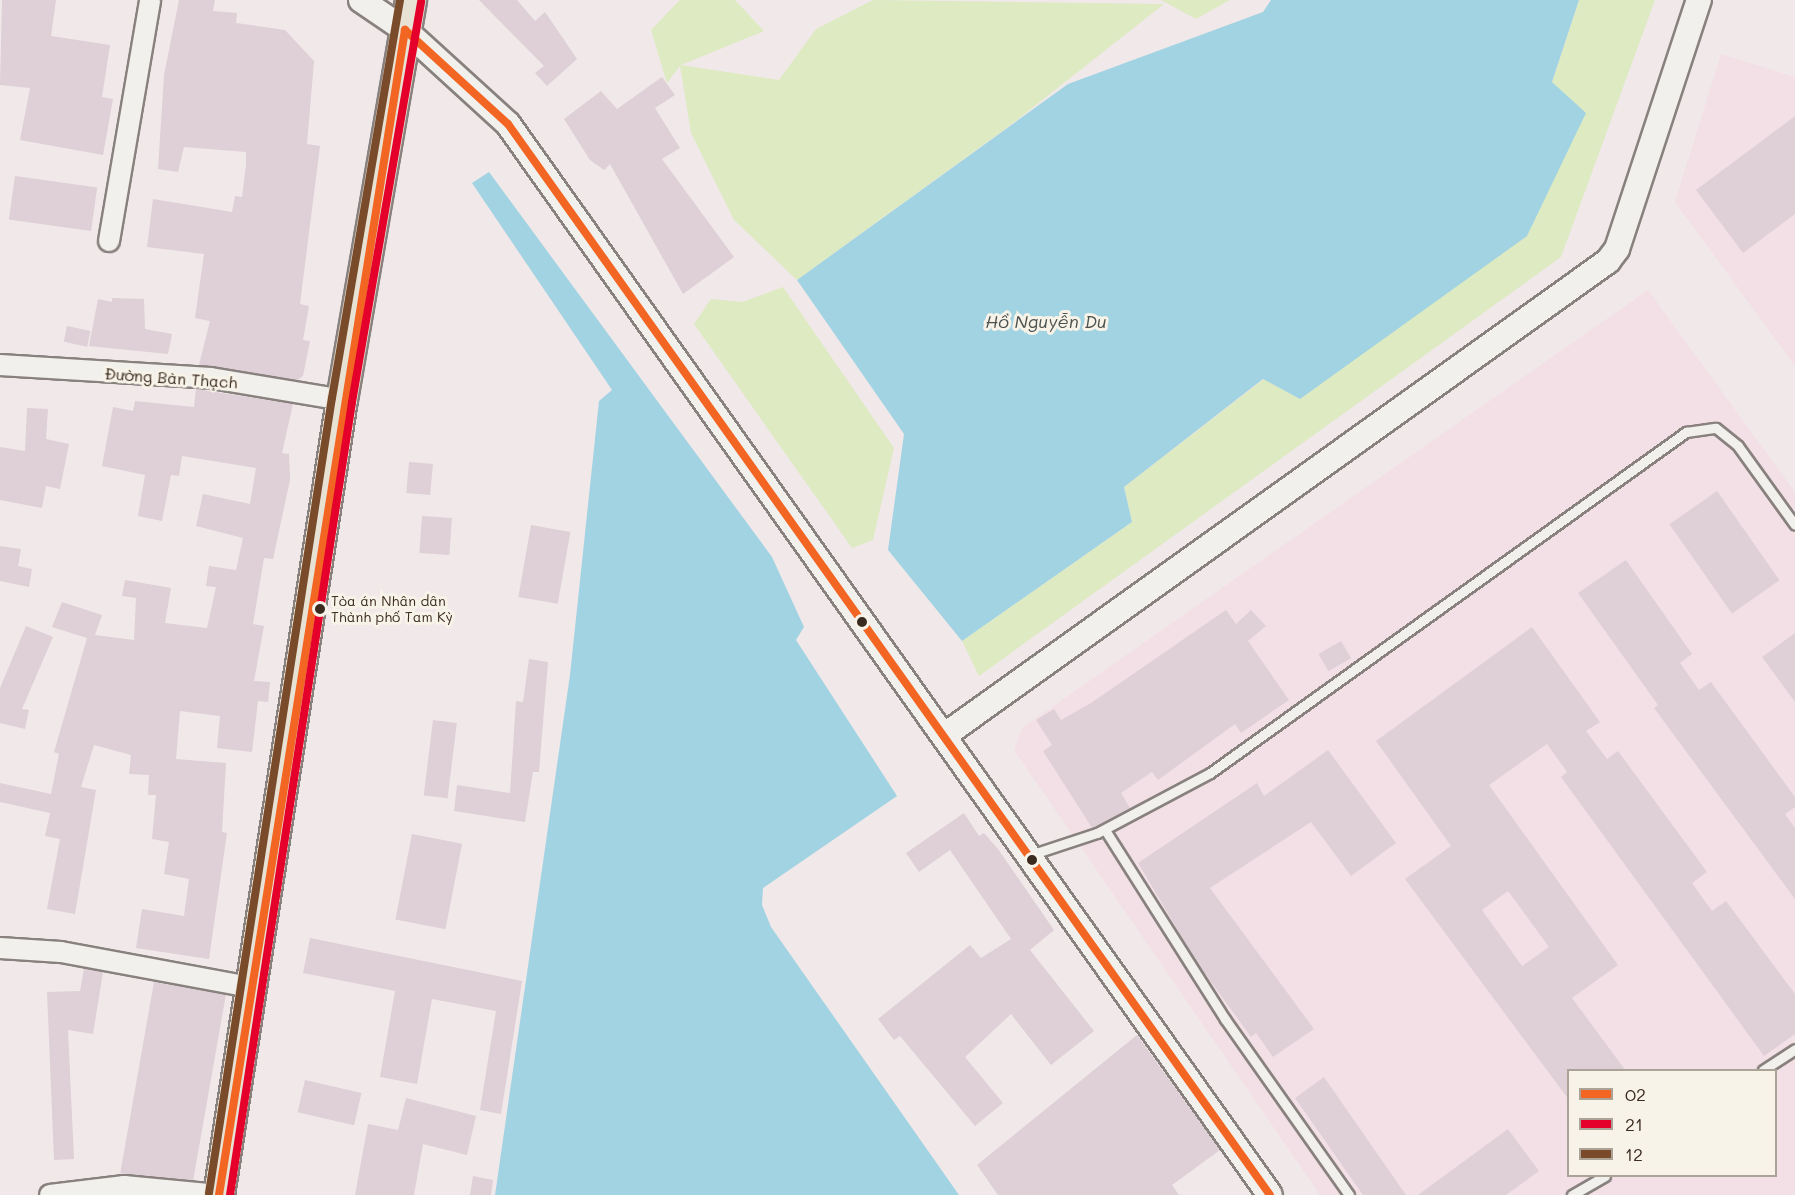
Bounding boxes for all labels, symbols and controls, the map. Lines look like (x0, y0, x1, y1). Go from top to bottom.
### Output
water label: Hồ Nguyễn Du (985, 310, 1107, 332)
street label: Đường Bàn Thạch (104, 364, 238, 392)
place label: Tòa án Nhân dân Thành phố Tam Kỳ (331, 593, 453, 626)
marker: Tòa án Nhân dân Thành phố Tam Kỳ (314, 603, 326, 615)
unlabelled marker (856, 616, 868, 628)
unlabelled marker (1026, 854, 1038, 866)
legend (1567, 1069, 1777, 1177)
text: 02 (1625, 1082, 1646, 1106)
text: 21 (1625, 1112, 1643, 1136)
text: 12 (1625, 1142, 1643, 1166)

